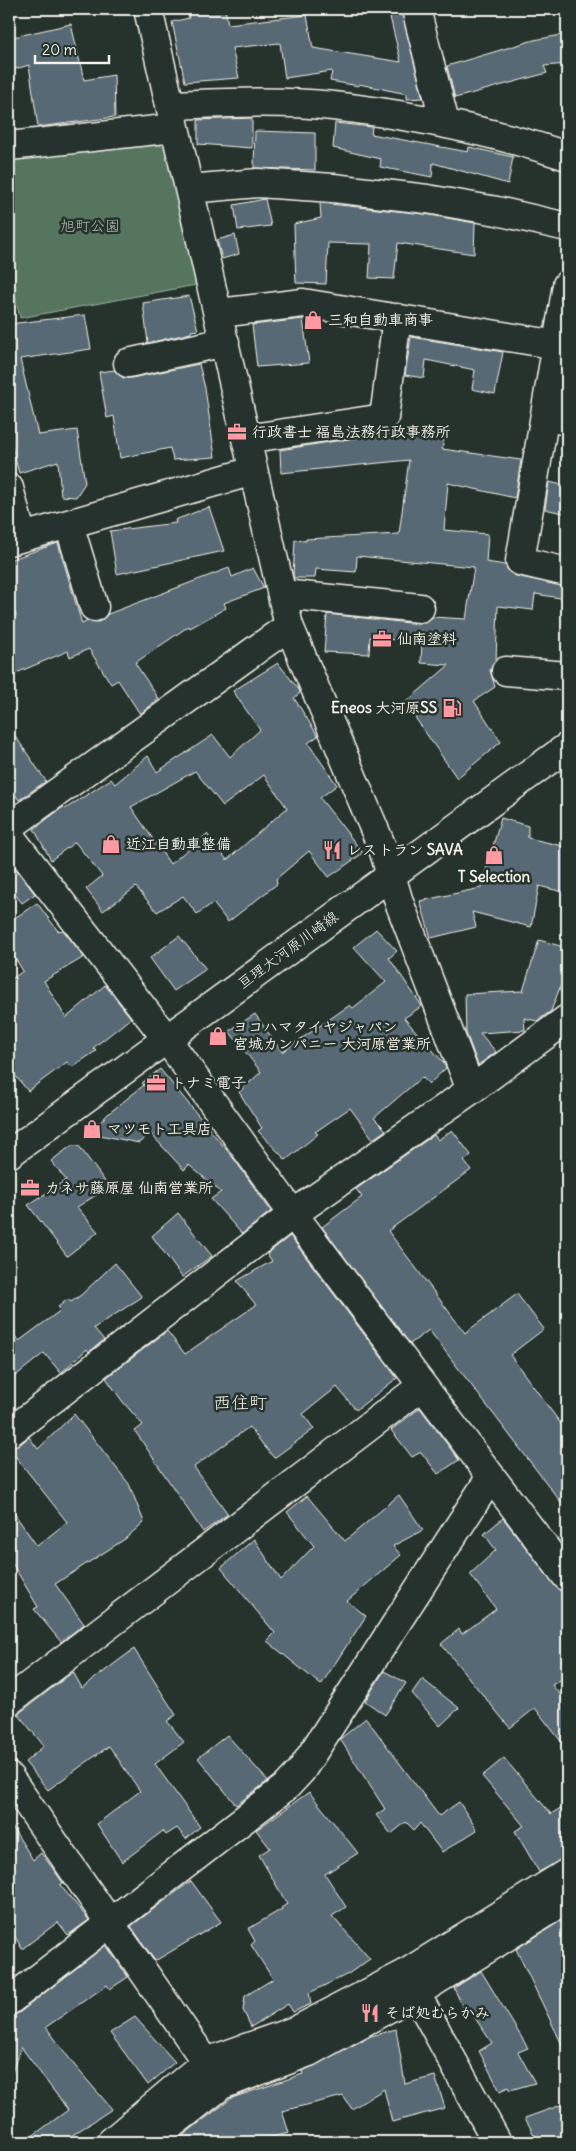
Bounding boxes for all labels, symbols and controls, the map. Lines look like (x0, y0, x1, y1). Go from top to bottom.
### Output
scale bar (35, 32, 109, 64)
text: 20 m (42, 40, 77, 59)
park label: 旭町公園 (60, 216, 120, 235)
shop icon: 三和自動車商事 (302, 309, 324, 331)
place label: 三和自動車商事 (328, 310, 433, 329)
office icon: 行政書士 福島法務行政事務所 (226, 421, 248, 443)
place label: 行政書士 福島法務行政事務所 (252, 422, 451, 441)
office icon: 仙南塗料 (371, 628, 393, 650)
place label: 仙南塗料 (397, 629, 457, 648)
fuel station icon: Eneos 大河原SS (441, 697, 463, 719)
place label: Eneos 大河原SS (331, 698, 437, 717)
shop icon: 近江自動車整備 (100, 833, 122, 855)
place label: 近江自動車整備 (126, 834, 231, 853)
restaurant icon: レストラン SAVA (321, 839, 343, 861)
place label: レストラン SAVA (347, 840, 463, 859)
shop icon: T Selection (483, 844, 505, 866)
place label: T Selection (458, 867, 531, 886)
street label: 亘理大河原川崎線 (234, 907, 342, 993)
place label: ヨコハマタイヤジャパン 宮城カンパニー 大河原営業所 (233, 1017, 431, 1053)
shop icon: ヨコハマタイヤジャパン 宮城カンパニー 大河原営業所 (207, 1025, 229, 1047)
office icon: トナミ電子 (145, 1072, 167, 1094)
place label: トナミ電子 (171, 1073, 246, 1092)
shop icon: マツモト工具店 (81, 1118, 103, 1140)
place label: マツモト工具店 (107, 1119, 212, 1138)
office icon: カネサ藤原屋 仙南営業所 (19, 1177, 41, 1199)
place label: カネサ藤原屋 仙南営業所 (45, 1178, 213, 1197)
district label: 西住町 (213, 1391, 267, 1414)
restaurant icon: そば処むらかみ (359, 2002, 381, 2024)
place label: そば処むらかみ (385, 2003, 490, 2022)

